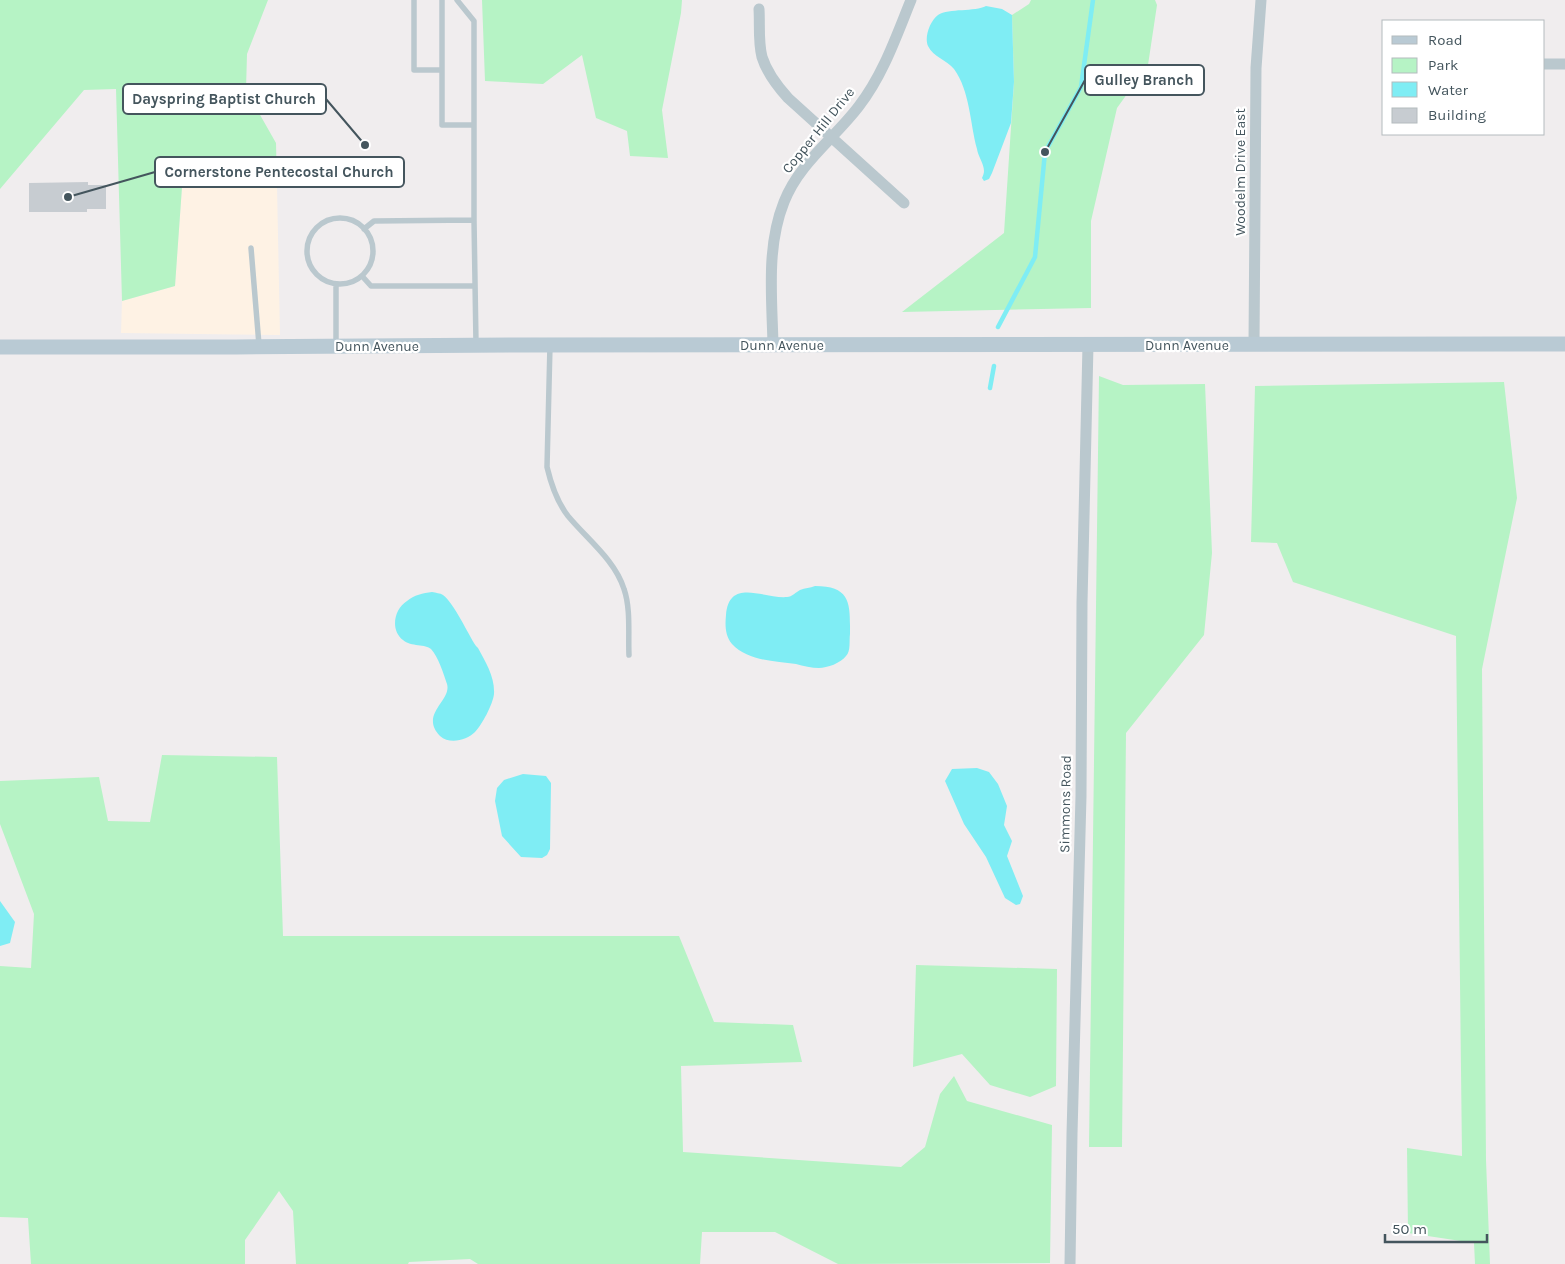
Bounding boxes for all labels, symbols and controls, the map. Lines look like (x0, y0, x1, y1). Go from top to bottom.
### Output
legend (1382, 20, 1545, 135)
text: Road (1428, 31, 1463, 49)
text: Park (1428, 56, 1458, 74)
callout: Gulley Branch (1085, 65, 1204, 95)
text: Gulley Branch (1094, 71, 1194, 89)
text: Water (1428, 81, 1469, 99)
callout: Dayspring Baptist Church (123, 84, 326, 114)
street label: Copper Hill Drive (779, 84, 858, 177)
text: Dayspring Baptist Church (132, 90, 316, 108)
text: Building (1428, 106, 1486, 124)
street label: Woodelm Drive East (1232, 108, 1249, 236)
callout: Cornerstone Pentecostal Church (155, 157, 404, 187)
text: Cornerstone Pentecostal Church (164, 163, 394, 181)
street label: Dunn Avenue (740, 337, 824, 354)
street label: Dunn Avenue (1145, 337, 1229, 354)
street label: Dunn Avenue (335, 338, 419, 355)
street label: Simmons Road (1056, 755, 1075, 853)
scale bar (1385, 1212, 1488, 1244)
text: 50 m (1392, 1220, 1427, 1238)

